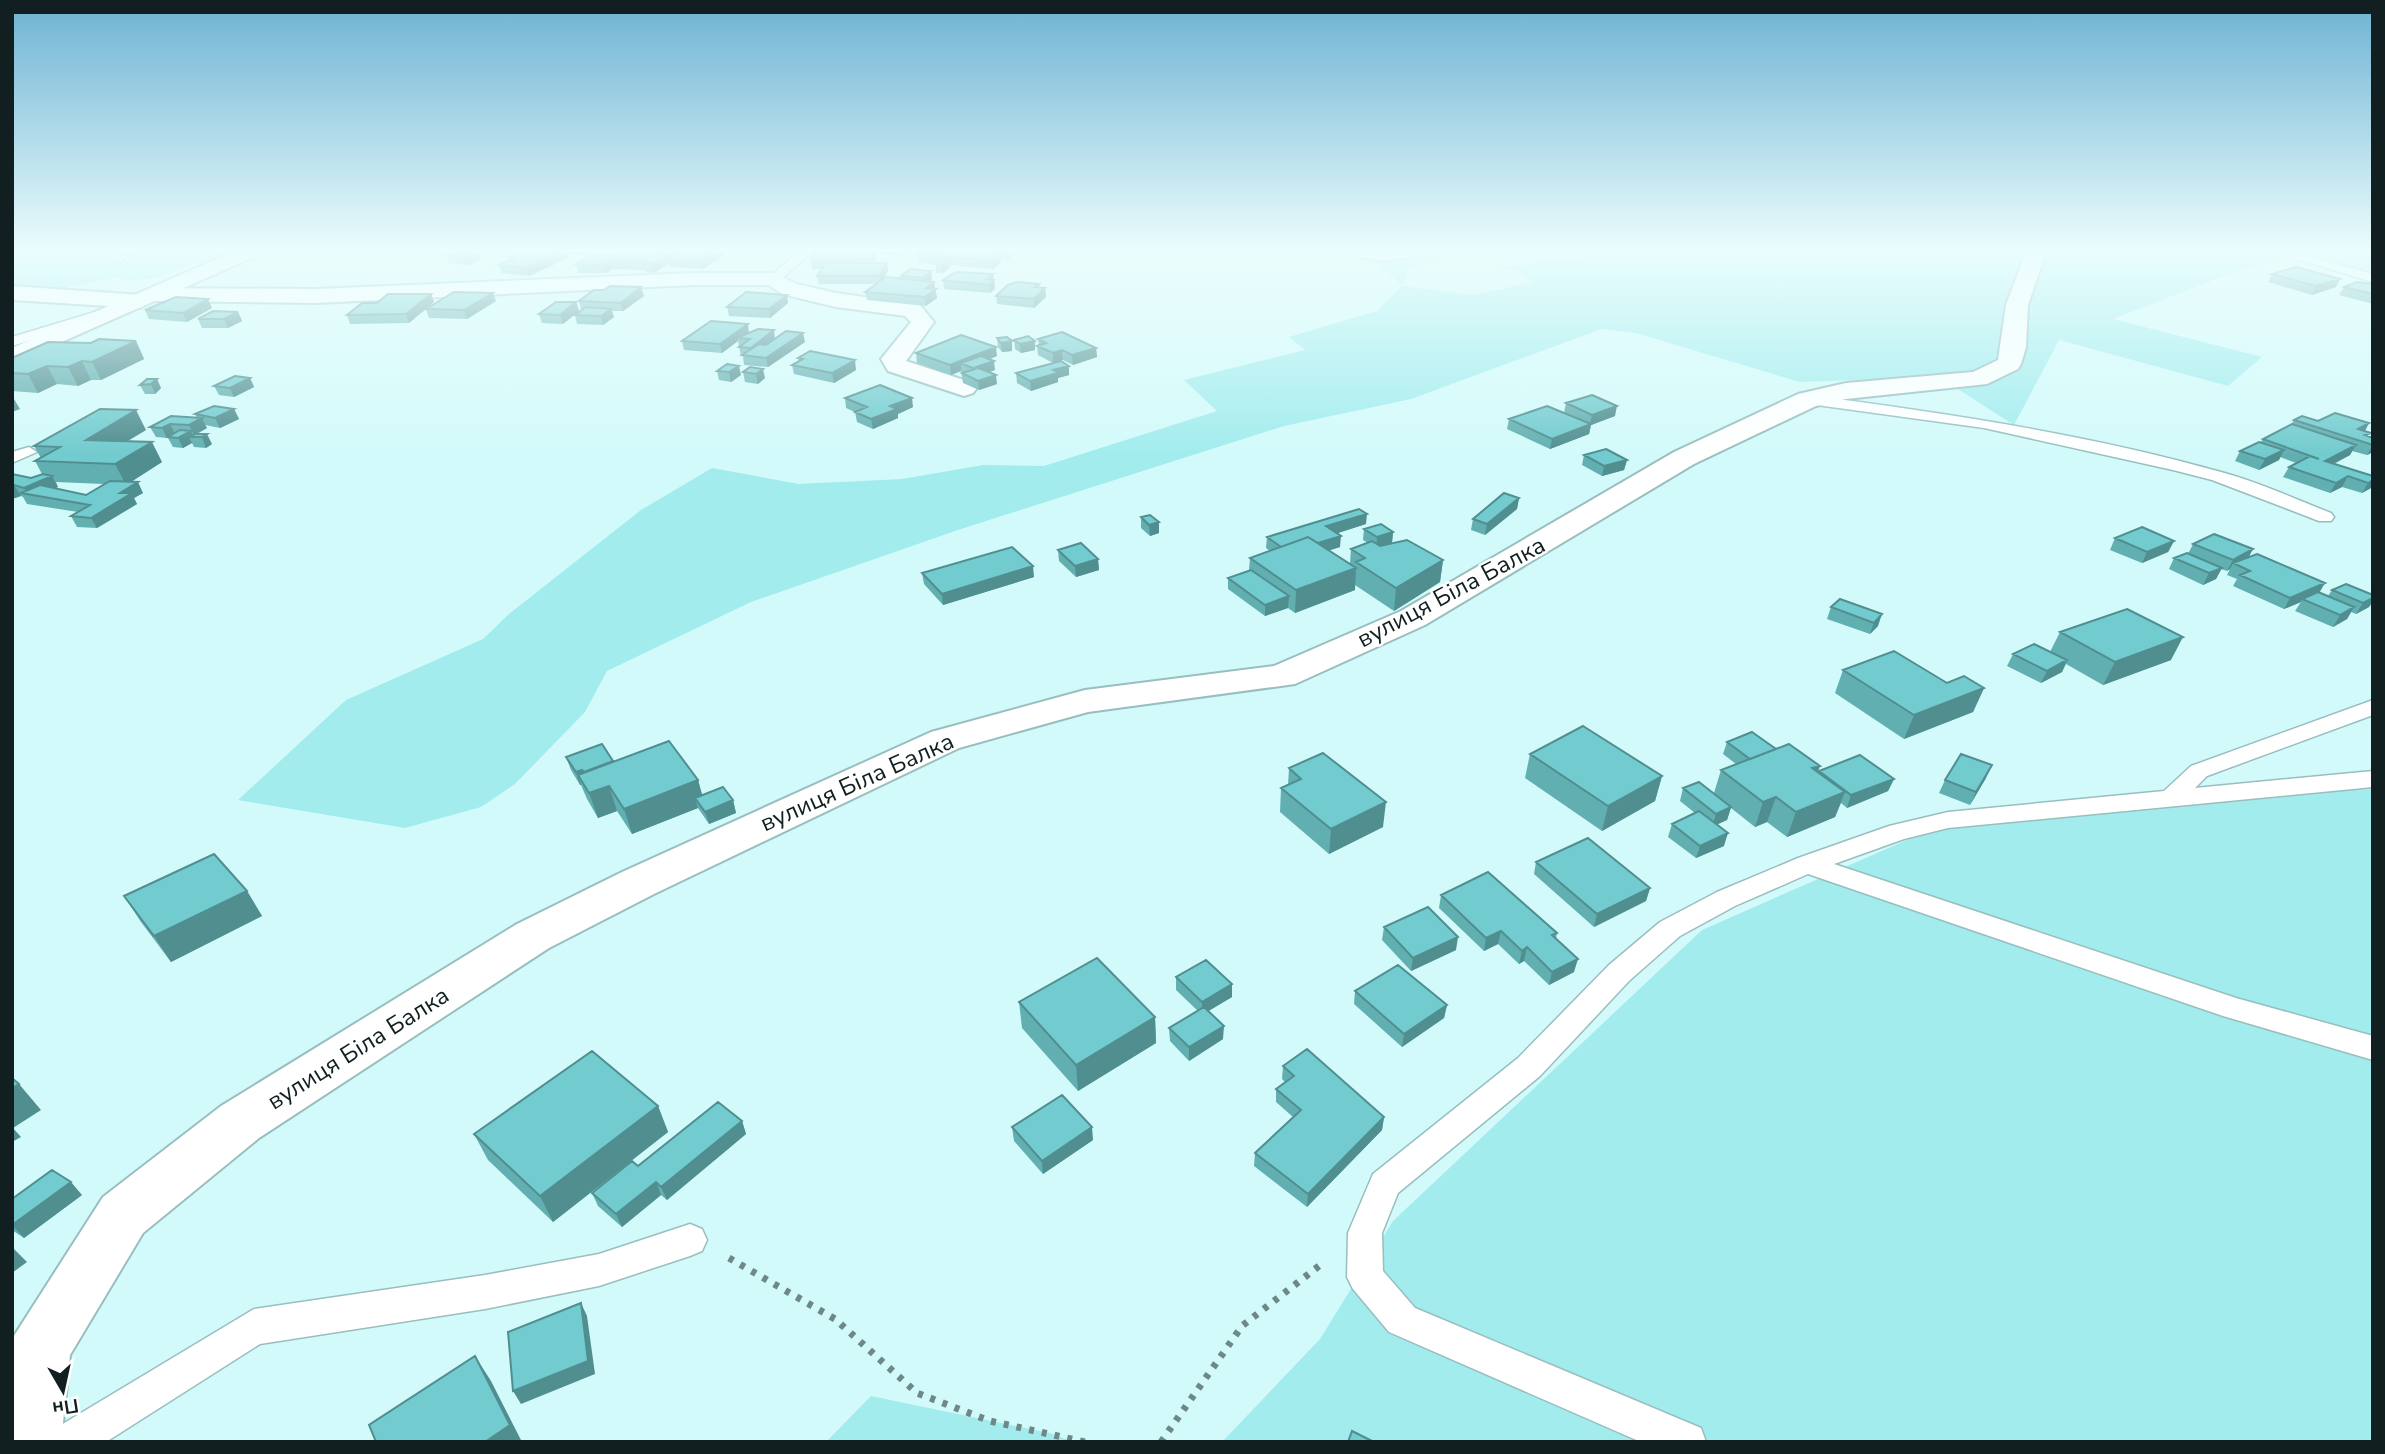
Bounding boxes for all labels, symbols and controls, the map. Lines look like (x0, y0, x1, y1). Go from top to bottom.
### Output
street label: вулиця Біла Балка (1351, 529, 1551, 655)
street label: вулиця Біла Балка (755, 725, 959, 839)
street label: вулиця Біла Балка (261, 979, 455, 1117)
north arrow (28, 1356, 98, 1426)
text: Пн (51, 1392, 80, 1422)

